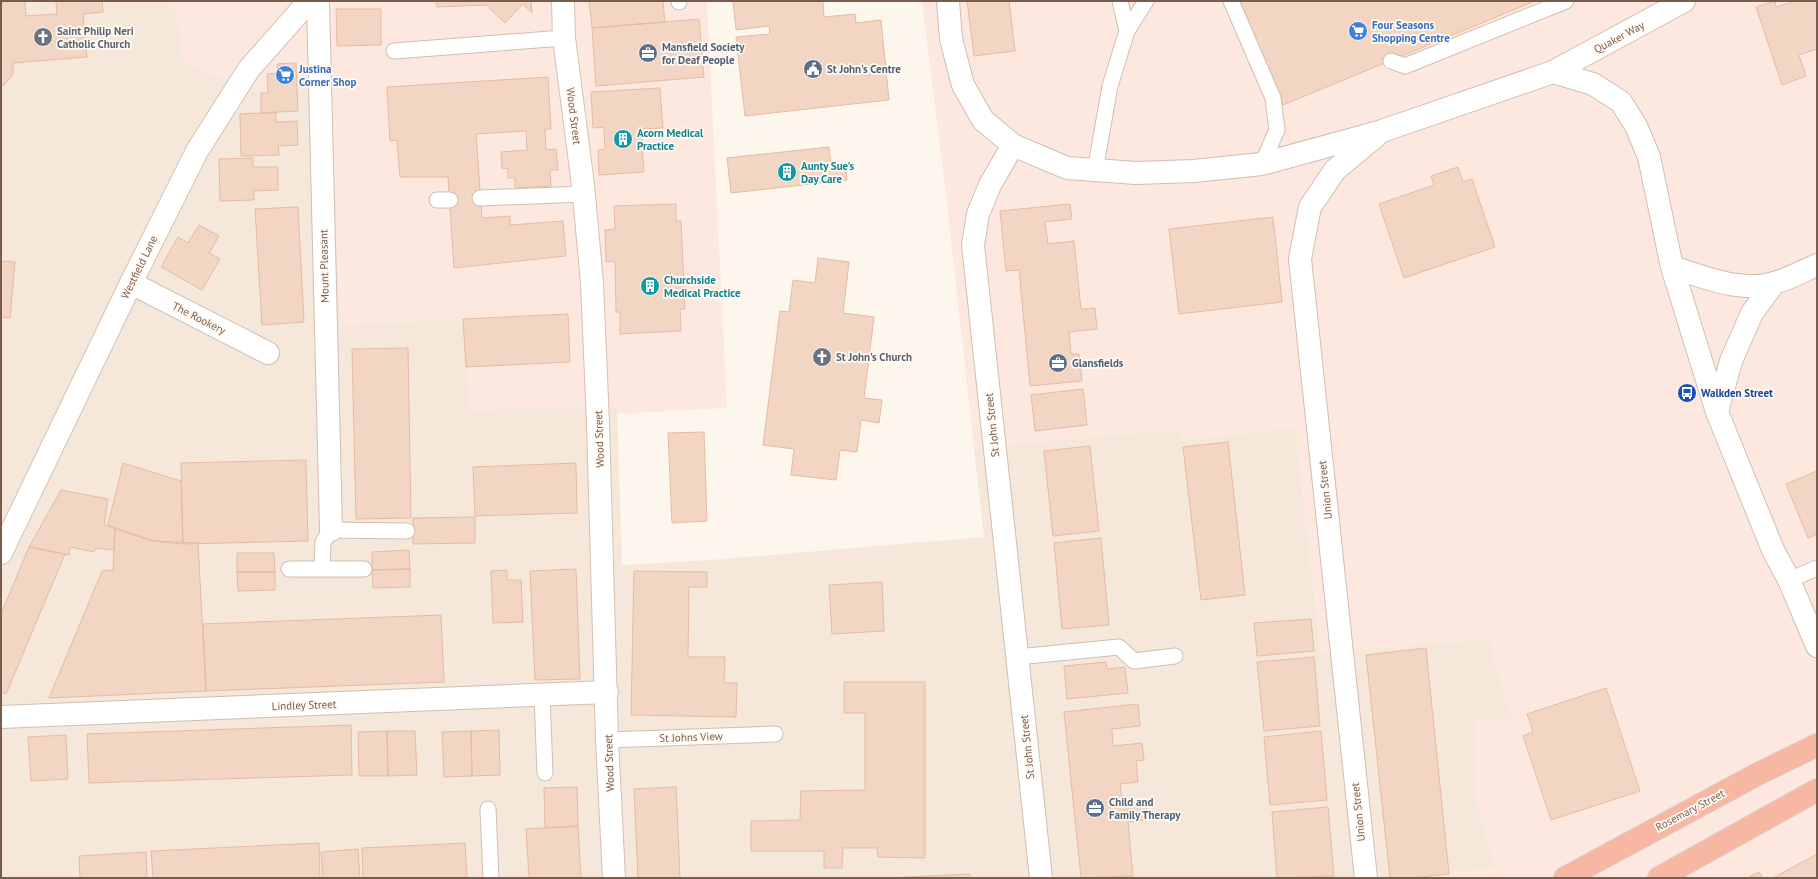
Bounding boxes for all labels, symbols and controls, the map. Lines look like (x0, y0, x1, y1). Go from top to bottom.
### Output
street label: Quaker Way (1591, 17, 1647, 56)
place label: Four Seasons Shopping Centre (1372, 18, 1450, 45)
supermarket icon: Four Seasons Shopping Centre (1347, 20, 1369, 42)
place label: Saint Philip Neri Catholic Church (57, 24, 134, 51)
church icon: Saint Philip Neri Catholic Church (32, 26, 54, 48)
place label: Mansfield Society for Deaf People (662, 40, 745, 67)
office icon: Mansfield Society for Deaf People (637, 42, 659, 64)
public building icon: St John's Centre (802, 58, 824, 80)
place label: Justina Corner Shop (298, 62, 356, 89)
place label: St John's Centre (827, 62, 901, 76)
supermarket icon: Justina Corner Shop (274, 64, 296, 86)
street label: Wood Street (564, 87, 584, 146)
place label: Acorn Medical Practice (637, 126, 704, 153)
building icon: Acorn Medical Practice (612, 128, 634, 150)
place label: Aunty Sue's Day Care (801, 159, 855, 186)
building icon: Aunty Sue's Day Care (776, 161, 798, 183)
street label: Mount Pleasant (316, 229, 332, 303)
street label: Westfield Lane (118, 233, 161, 301)
place label: Churchside Medical Practice (664, 273, 741, 300)
building icon: Churchside Medical Practice (639, 275, 661, 297)
street label: The Rookery (170, 299, 229, 338)
church icon: St John's Church (811, 346, 833, 368)
place label: St John's Church (836, 350, 912, 364)
office icon: Glansfields (1047, 352, 1069, 374)
place label: Glansfields (1072, 356, 1124, 370)
bus stop icon: Walkden Street (1676, 382, 1698, 404)
place label: Walkden Street (1701, 386, 1773, 400)
street label: St John Street (982, 392, 1002, 458)
street label: Wood Street (591, 410, 607, 468)
street label: Union Street (1315, 460, 1335, 520)
street label: Lindley Street (271, 697, 337, 713)
street label: St John Street (1017, 714, 1037, 780)
street label: St Johns View (659, 729, 723, 745)
street label: Wood Street (601, 734, 617, 792)
street label: Union Street (1348, 782, 1368, 842)
street label: Rosemary Street (1653, 786, 1727, 834)
place label: Child and Family Therapy (1109, 795, 1181, 822)
office icon: Child and Family Therapy (1084, 797, 1106, 819)

